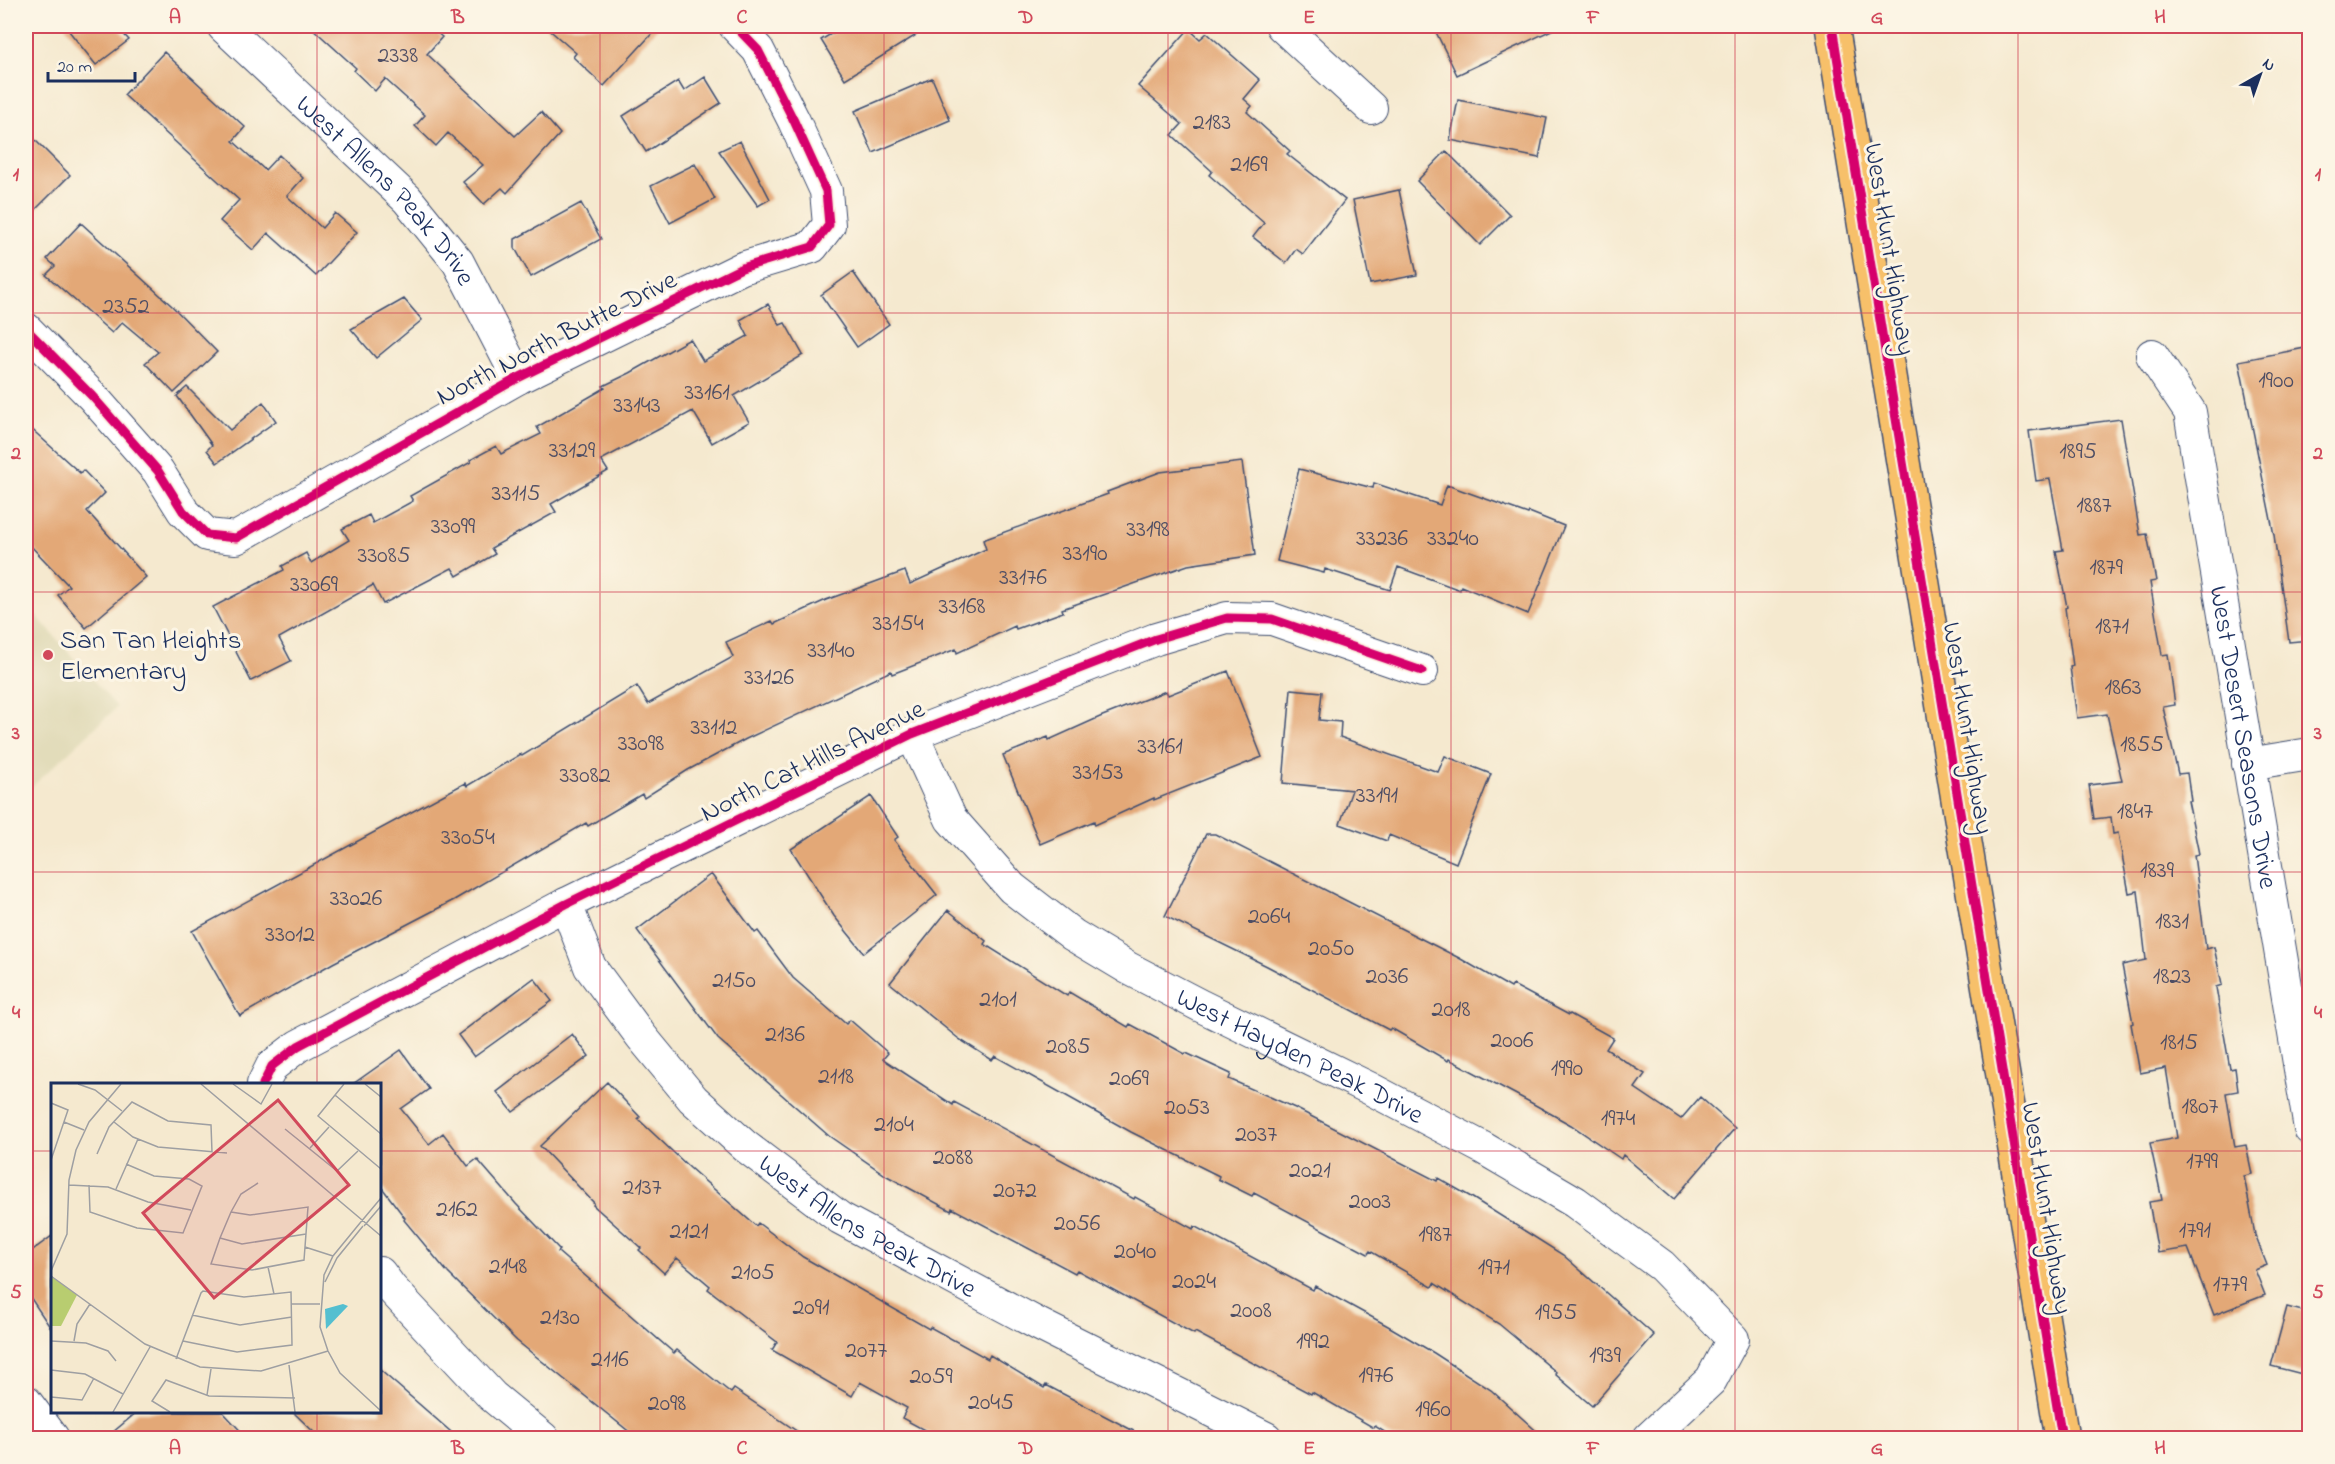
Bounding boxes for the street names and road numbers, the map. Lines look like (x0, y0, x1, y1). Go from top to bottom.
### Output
street label: West Allens Peak Drive (286, 87, 484, 294)
street label: West Hunt Highway (1852, 140, 1925, 358)
street label: North North Butte Drive (430, 261, 685, 417)
street label: West Desert Seasons Drive (2197, 583, 2287, 893)
street label: West Hunt Highway (1930, 619, 2003, 837)
street label: North Cat Hills Avenue (694, 691, 933, 834)
street label: West Hayden Peak Drive (1169, 979, 1431, 1136)
street label: West Hunt Highway (2009, 1099, 2082, 1317)
street label: West Allens Peak Drive (749, 1146, 984, 1310)

